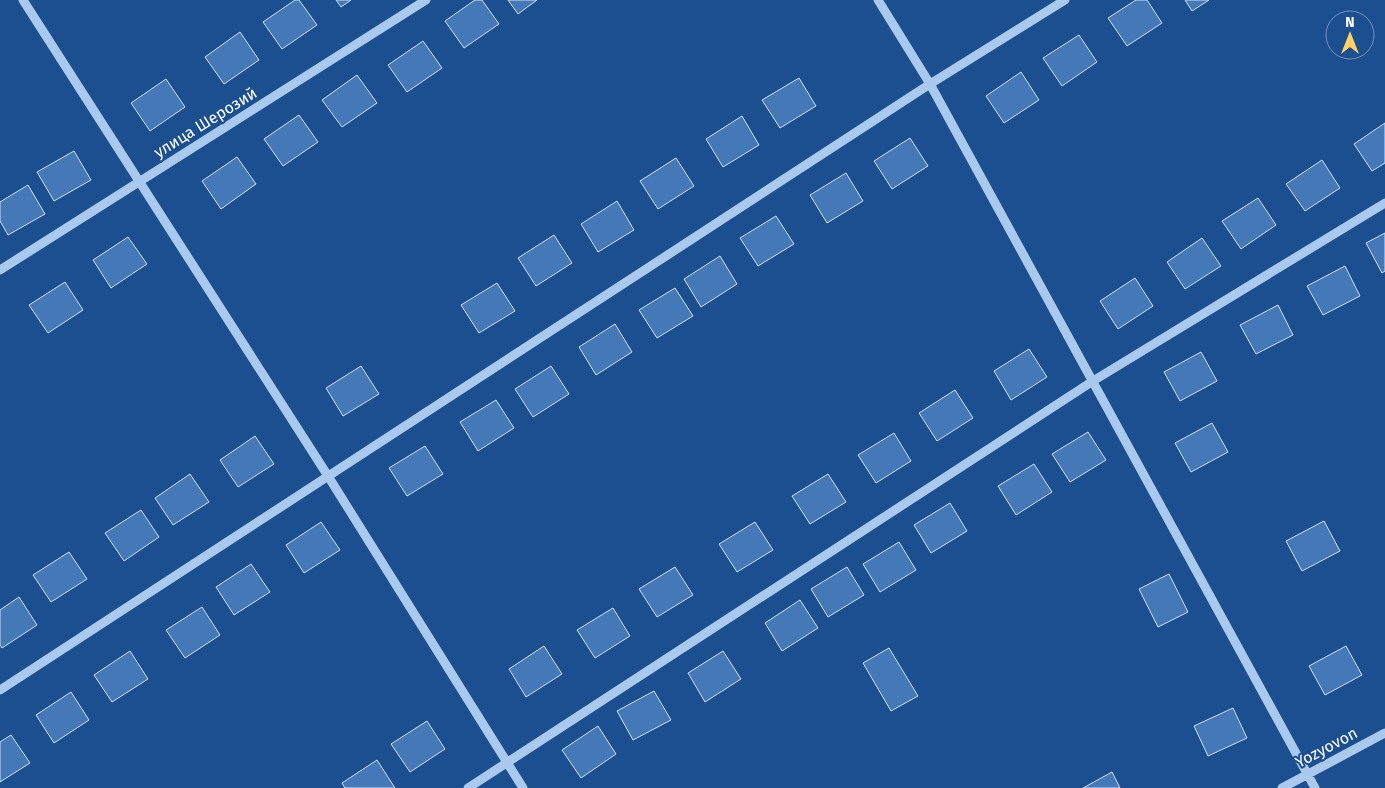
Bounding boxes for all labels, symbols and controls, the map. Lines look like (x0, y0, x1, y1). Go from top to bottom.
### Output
north arrow (1325, 10, 1375, 60)
text: N (1345, 14, 1355, 31)
street label: улица Шерозий (150, 83, 260, 162)
street label: Yozyovon (1292, 723, 1361, 772)

